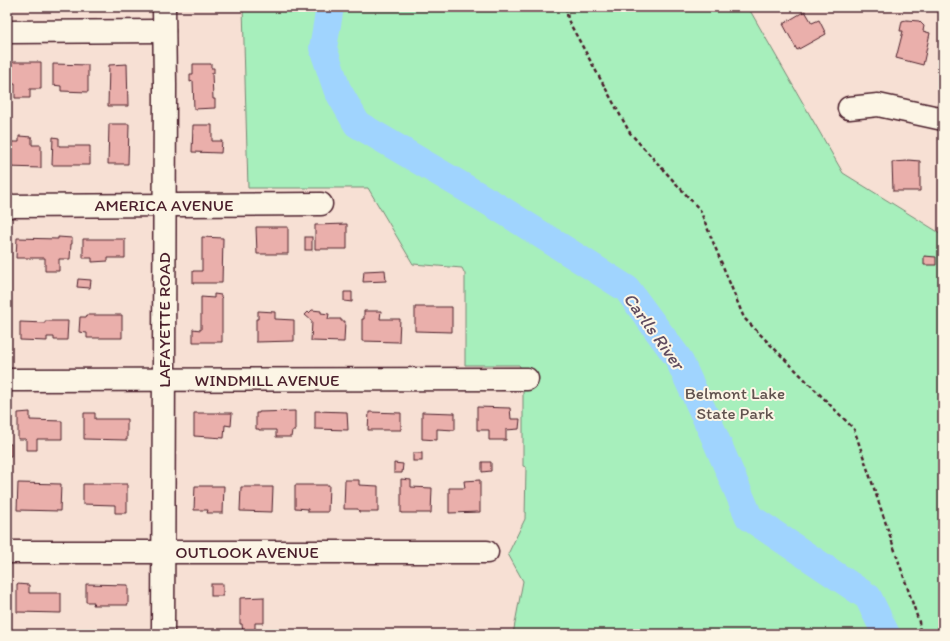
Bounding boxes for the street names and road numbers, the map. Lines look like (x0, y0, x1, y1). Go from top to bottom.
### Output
street label: AMERICA AVENUE (95, 195, 233, 215)
street label: LAFAYETTE ROAD (154, 252, 174, 388)
street label: WINDMILL AVENUE (195, 370, 339, 390)
street label: OUTLOOK AVENUE (175, 542, 319, 562)

